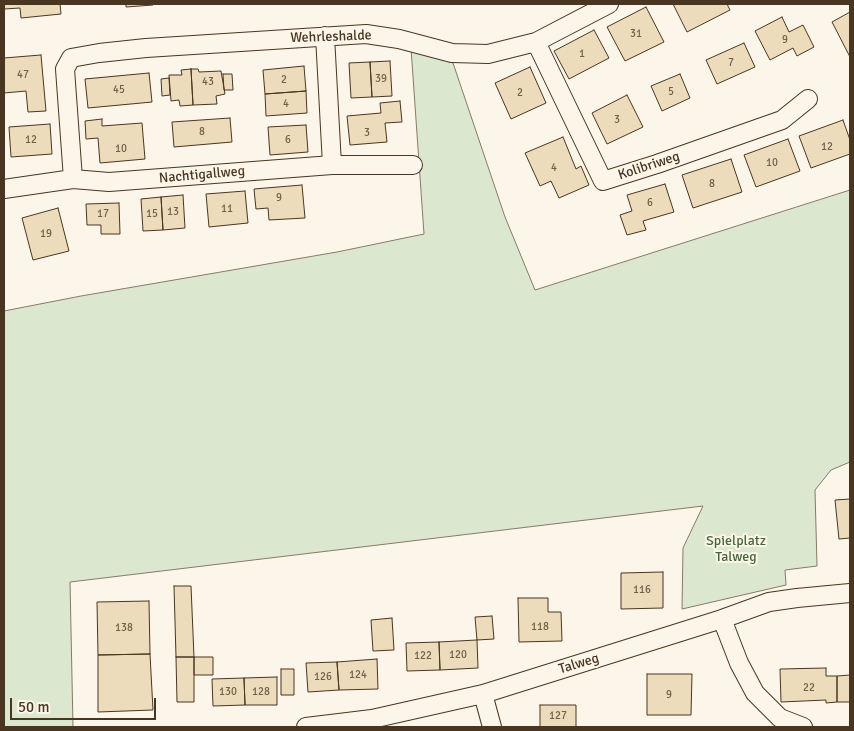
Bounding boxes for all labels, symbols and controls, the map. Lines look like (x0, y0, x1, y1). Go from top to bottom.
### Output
street label: Wehrleshalde (290, 27, 372, 47)
house number: 31 (630, 27, 642, 41)
house number: 9 (782, 33, 788, 47)
house number: 1 (579, 47, 585, 61)
house number: 7 (728, 56, 734, 70)
house number: 47 (17, 68, 29, 82)
house number: 39 (375, 72, 387, 86)
house number: 2 (281, 73, 287, 87)
house number: 43 (202, 75, 214, 89)
house number: 45 (113, 83, 125, 97)
house number: 5 (668, 85, 674, 99)
house number: 2 (517, 86, 523, 100)
house number: 4 (283, 97, 289, 111)
house number: 3 (614, 113, 620, 127)
house number: 8 (199, 125, 205, 139)
house number: 3 (364, 126, 370, 140)
house number: 12 (25, 133, 37, 147)
house number: 6 (285, 133, 291, 147)
house number: 12 (821, 140, 833, 154)
house number: 10 (115, 142, 127, 156)
street label: Kolibriweg (616, 148, 682, 184)
house number: 10 (766, 156, 778, 170)
house number: 4 (551, 161, 557, 175)
street label: Nachtigallweg (158, 163, 246, 187)
house number: 8 (709, 177, 715, 191)
house number: 9 (276, 191, 282, 205)
house number: 6 (647, 196, 653, 210)
house number: 11 (221, 202, 233, 216)
house number: 13 (167, 205, 179, 219)
house number: 17 (97, 207, 109, 221)
house number: 15 (146, 207, 158, 221)
house number: 19 (40, 227, 52, 241)
park label: Spielplatz Talweg (706, 533, 766, 566)
house number: 116 (633, 583, 651, 597)
house number: 118 (531, 620, 549, 634)
house number: 138 (115, 621, 133, 635)
house number: 120 (449, 648, 467, 662)
house number: 122 (414, 649, 432, 663)
street label: Talweg (557, 650, 601, 678)
house number: 124 (349, 668, 367, 682)
house number: 126 (314, 670, 332, 684)
house number: 22 (803, 681, 815, 695)
house number: 130 (219, 685, 237, 699)
house number: 128 (252, 685, 270, 699)
scale bar (12, 688, 159, 720)
house number: 9 (666, 688, 672, 702)
text: 50 m (18, 698, 49, 716)
house number: 127 (549, 709, 567, 723)

